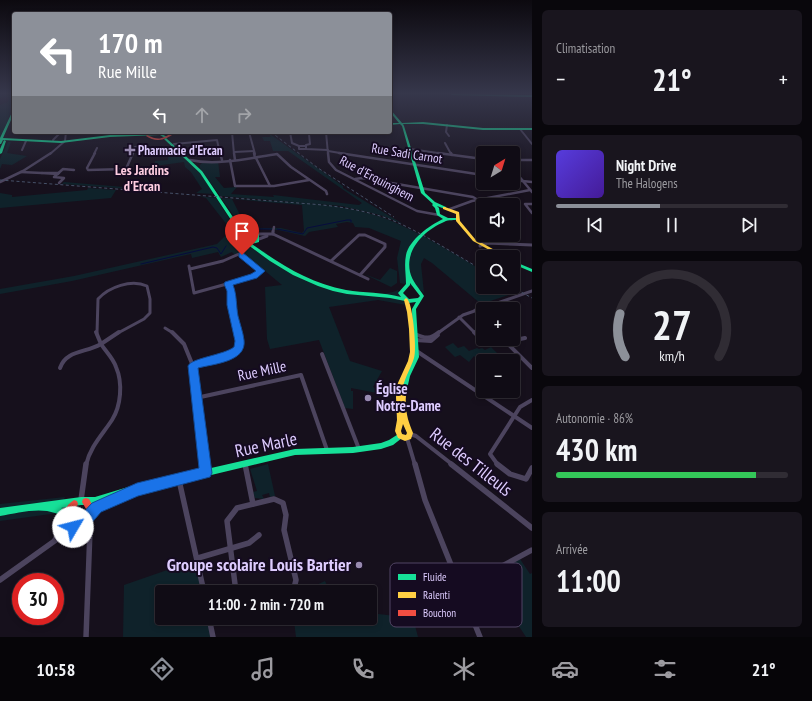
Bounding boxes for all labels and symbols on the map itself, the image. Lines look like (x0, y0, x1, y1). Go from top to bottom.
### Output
street label: Rue Sadi Carnot (370, 140, 444, 168)
place label: Pharmacie d'Ercan (138, 142, 223, 159)
marker: Pharmacie d'Ercan (125, 145, 135, 155)
north arrow (476, 146, 520, 190)
street label: Rue d'Erquinghem (337, 152, 417, 205)
district label: Les Jardins d'Ercan (115, 161, 169, 195)
pin (225, 214, 259, 255)
street label: Rue Mille (236, 356, 288, 385)
place label: Église Notre-Dame (376, 379, 441, 415)
marker: Église Notre-Dame (363, 393, 373, 403)
street label: Rue des Tilleuls (426, 422, 517, 501)
street label: Rue Marle (233, 427, 299, 462)
position arrow (52, 506, 94, 548)
place label: Groupe scolaire Louis Bartier (167, 553, 352, 576)
marker: Groupe scolaire Louis Bartier (354, 560, 364, 570)
legend (390, 563, 522, 627)
text: Fluide (423, 570, 447, 584)
speed limit sign: 30 (12, 573, 64, 625)
text: Ralenti (423, 588, 450, 602)
text: Bouchon (423, 606, 456, 620)

